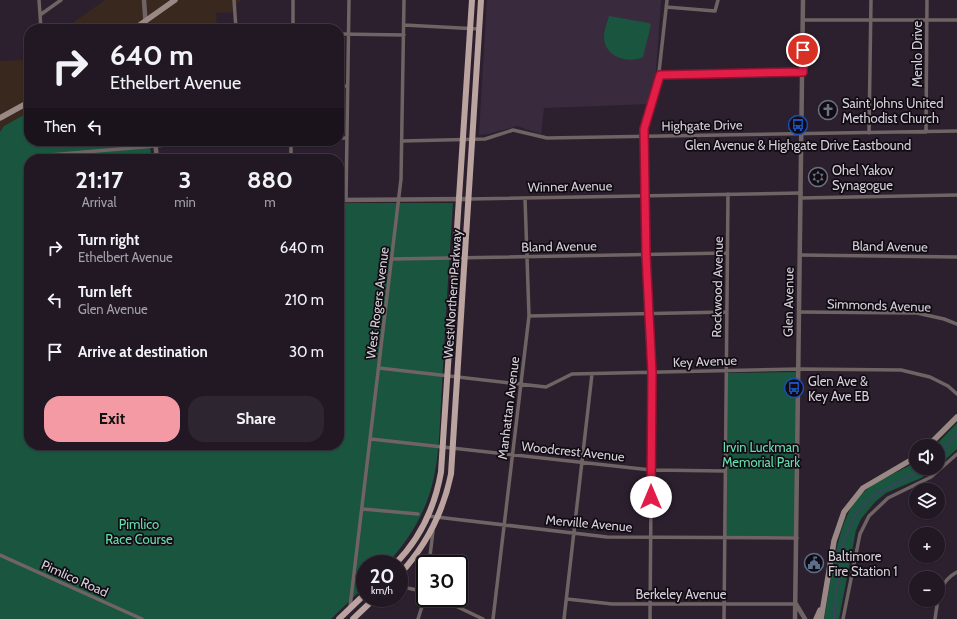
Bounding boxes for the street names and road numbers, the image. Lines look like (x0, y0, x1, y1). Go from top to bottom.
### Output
street label: Menlo Drive (909, 20, 925, 87)
street label: Highgate Drive (661, 116, 743, 134)
street label: Winner Avenue (528, 177, 613, 195)
street label: West Northern Parkway (440, 229, 465, 359)
street label: Rockwood Avenue (708, 236, 726, 338)
street label: Bland Avenue (521, 237, 597, 255)
street label: Bland Avenue (852, 237, 928, 255)
street label: West Rogers Avenue (362, 246, 392, 360)
street label: Glen Avenue (779, 267, 797, 337)
street label: Simmonds Avenue (827, 295, 932, 315)
street label: Key Avenue (673, 352, 738, 370)
street label: Manhattan Avenue (494, 355, 522, 460)
street label: Woodcrest Avenue (521, 438, 626, 464)
street label: Merville Avenue (545, 511, 633, 535)
street label: Pimlico Road (39, 556, 111, 600)
street label: Berkeley Avenue (635, 586, 727, 602)

